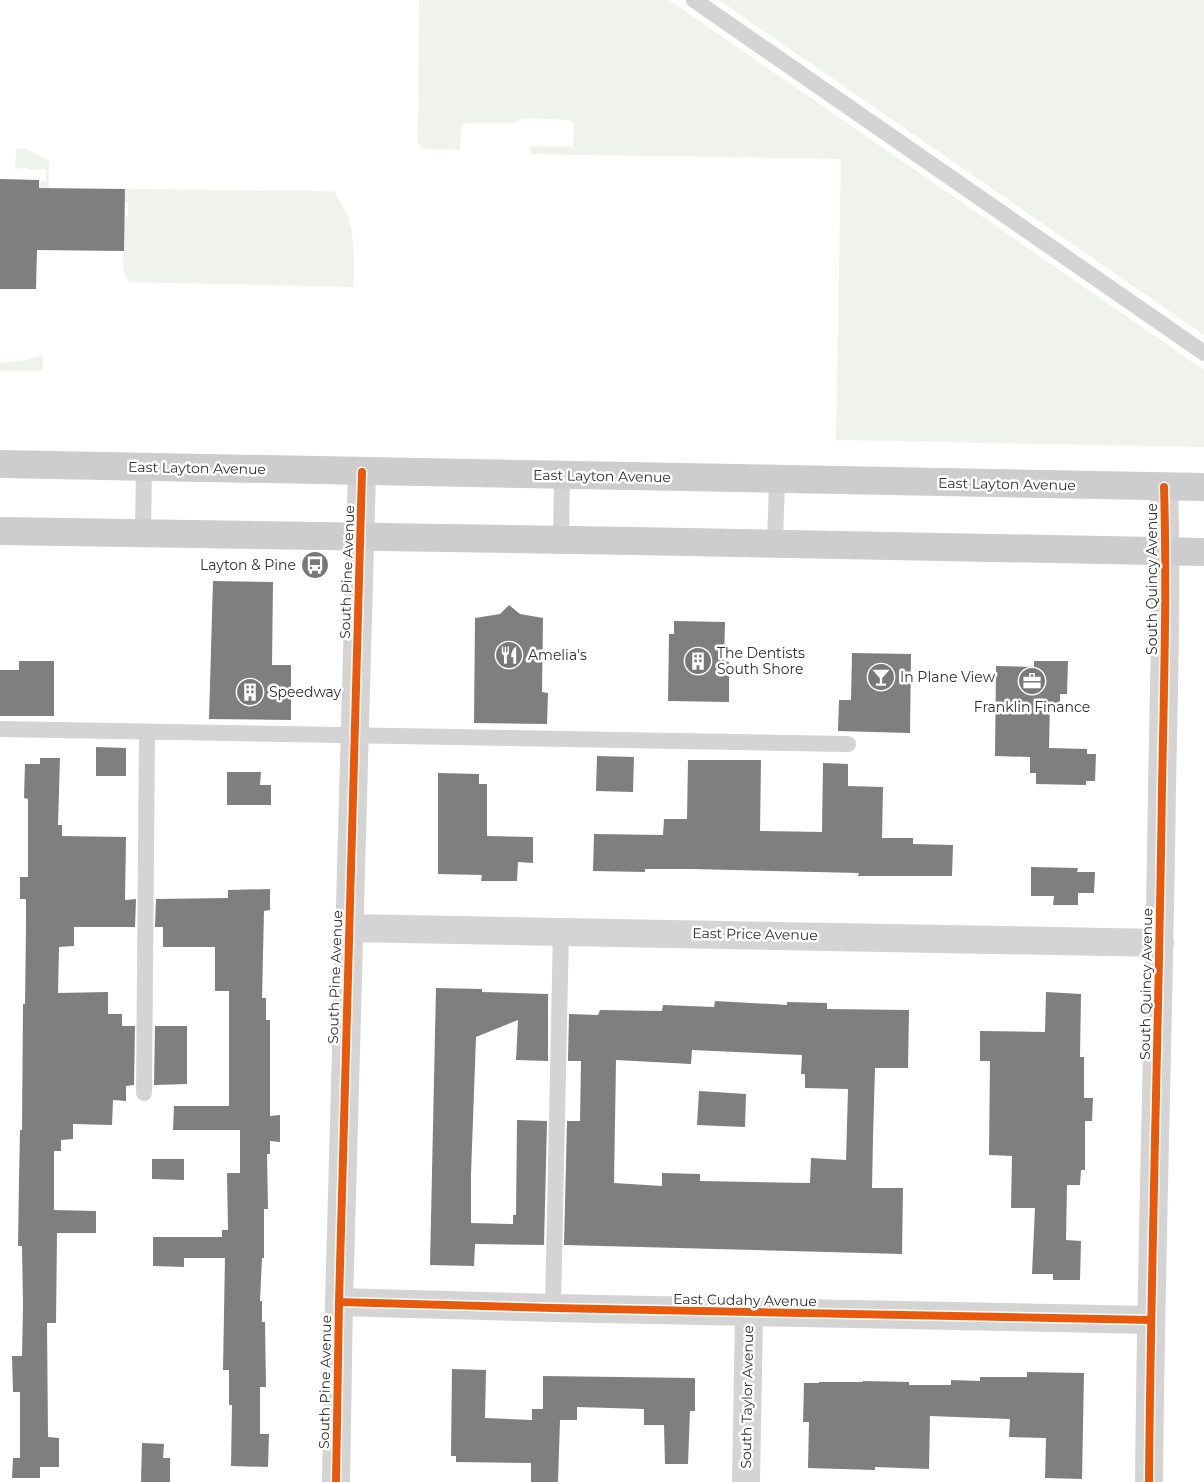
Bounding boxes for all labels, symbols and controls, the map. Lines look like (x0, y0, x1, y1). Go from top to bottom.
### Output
street label: East Layton Avenue (128, 458, 266, 478)
street label: East Layton Avenue (533, 466, 671, 486)
street label: East Layton Avenue (938, 474, 1076, 494)
street label: South Quincy Avenue (1143, 503, 1161, 655)
street label: South Pine Avenue (336, 505, 358, 639)
bus stop icon: Layton & Pine (300, 550, 330, 580)
place label: Layton & Pine (200, 556, 296, 574)
restaurant icon: Amelia's (494, 640, 524, 670)
place label: The Dentists South Shore (717, 644, 805, 678)
place label: Amelia's (528, 646, 587, 664)
building icon: The Dentists South Shore (683, 646, 713, 676)
bar icon: In Plane View (866, 662, 896, 692)
office icon: Franklin Finance (1017, 666, 1047, 696)
place label: In Plane View (900, 668, 996, 686)
building icon: Speedway (235, 677, 265, 707)
place label: Speedway (269, 683, 342, 701)
place label: Franklin Finance (974, 698, 1090, 716)
street label: South Quincy Avenue (1136, 908, 1156, 1060)
street label: South Pine Avenue (324, 910, 346, 1044)
street label: East Price Avenue (692, 924, 818, 944)
street label: East Cudahy Avenue (673, 1290, 817, 1310)
street label: South Pine Avenue (315, 1315, 335, 1449)
street label: South Taylor Avenue (737, 1325, 757, 1469)

